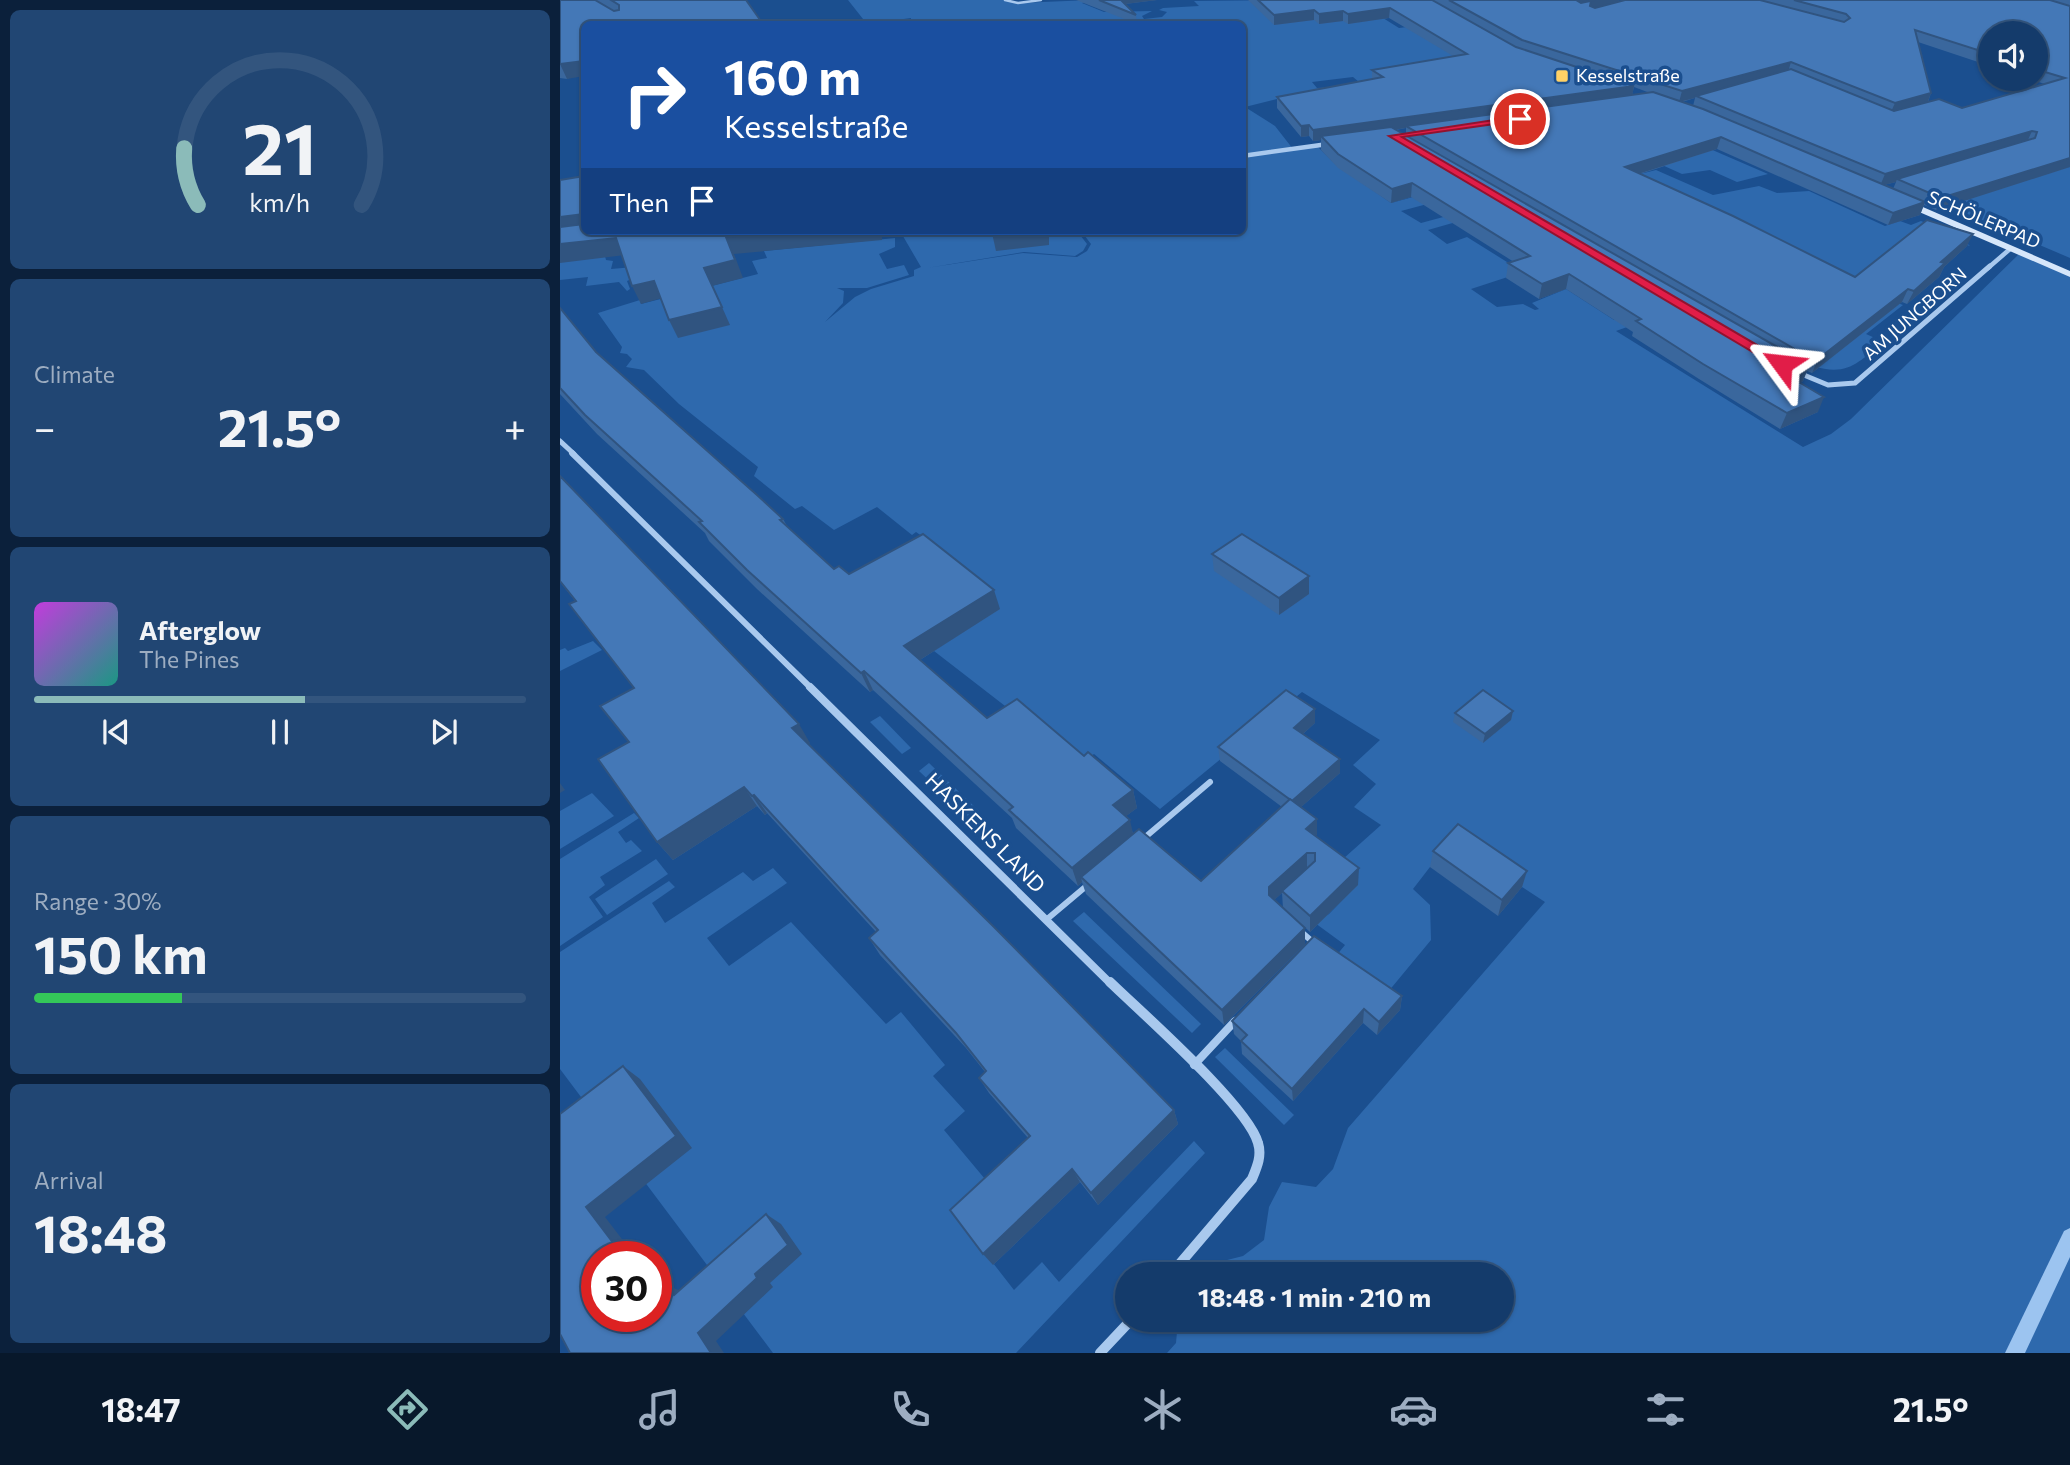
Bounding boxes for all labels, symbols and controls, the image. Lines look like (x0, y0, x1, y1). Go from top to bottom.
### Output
map controls (1978, 21, 2048, 91)
button: sound (1978, 21, 2048, 91)
text: 160 m (724, 45, 861, 105)
icon: right (609, 49, 700, 140)
place label: Kesselstraße (1576, 64, 1680, 86)
marker: Kesselstraße (1554, 68, 1570, 84)
pin (1490, 89, 1550, 149)
icon: arrive (1501, 100, 1539, 138)
text: 21 (243, 102, 317, 191)
text: Kesselstraße (724, 105, 908, 145)
icon: arrive (683, 182, 721, 220)
street label: SCHÖLERPAD (1925, 185, 2044, 253)
text: Then (609, 186, 669, 217)
text: km/h (250, 187, 310, 217)
street label: AM JUNGBORN (1858, 262, 1971, 364)
position arrow (1745, 327, 1819, 401)
text: Climate (34, 360, 115, 388)
text: 21.5° (218, 394, 341, 458)
text: − (34, 403, 56, 450)
text: + (504, 403, 526, 450)
text: Afterglow (139, 614, 261, 645)
text: The Pines (139, 645, 240, 673)
icon: previous (97, 713, 135, 751)
icon: pause (261, 713, 299, 751)
icon: next (425, 713, 463, 751)
street label: HASKENS LAND (921, 767, 1051, 897)
text: Range · 30% (34, 887, 162, 915)
text: 150 km (34, 921, 208, 985)
text: Arrival (34, 1166, 104, 1194)
text: 18:48 (34, 1200, 168, 1264)
speed limit sign: 30 (581, 1241, 672, 1332)
text: 18:48 · 1 min · 210 m (1198, 1281, 1431, 1312)
icon: directions (383, 1385, 432, 1434)
icon: music (635, 1385, 684, 1434)
icon: phone (886, 1385, 935, 1434)
icon: climate (1138, 1385, 1187, 1434)
icon: car (1389, 1385, 1438, 1434)
icon: filters (1641, 1385, 1690, 1434)
text: 18:47 (101, 1389, 181, 1429)
text: 21.5° (1893, 1389, 1969, 1429)

